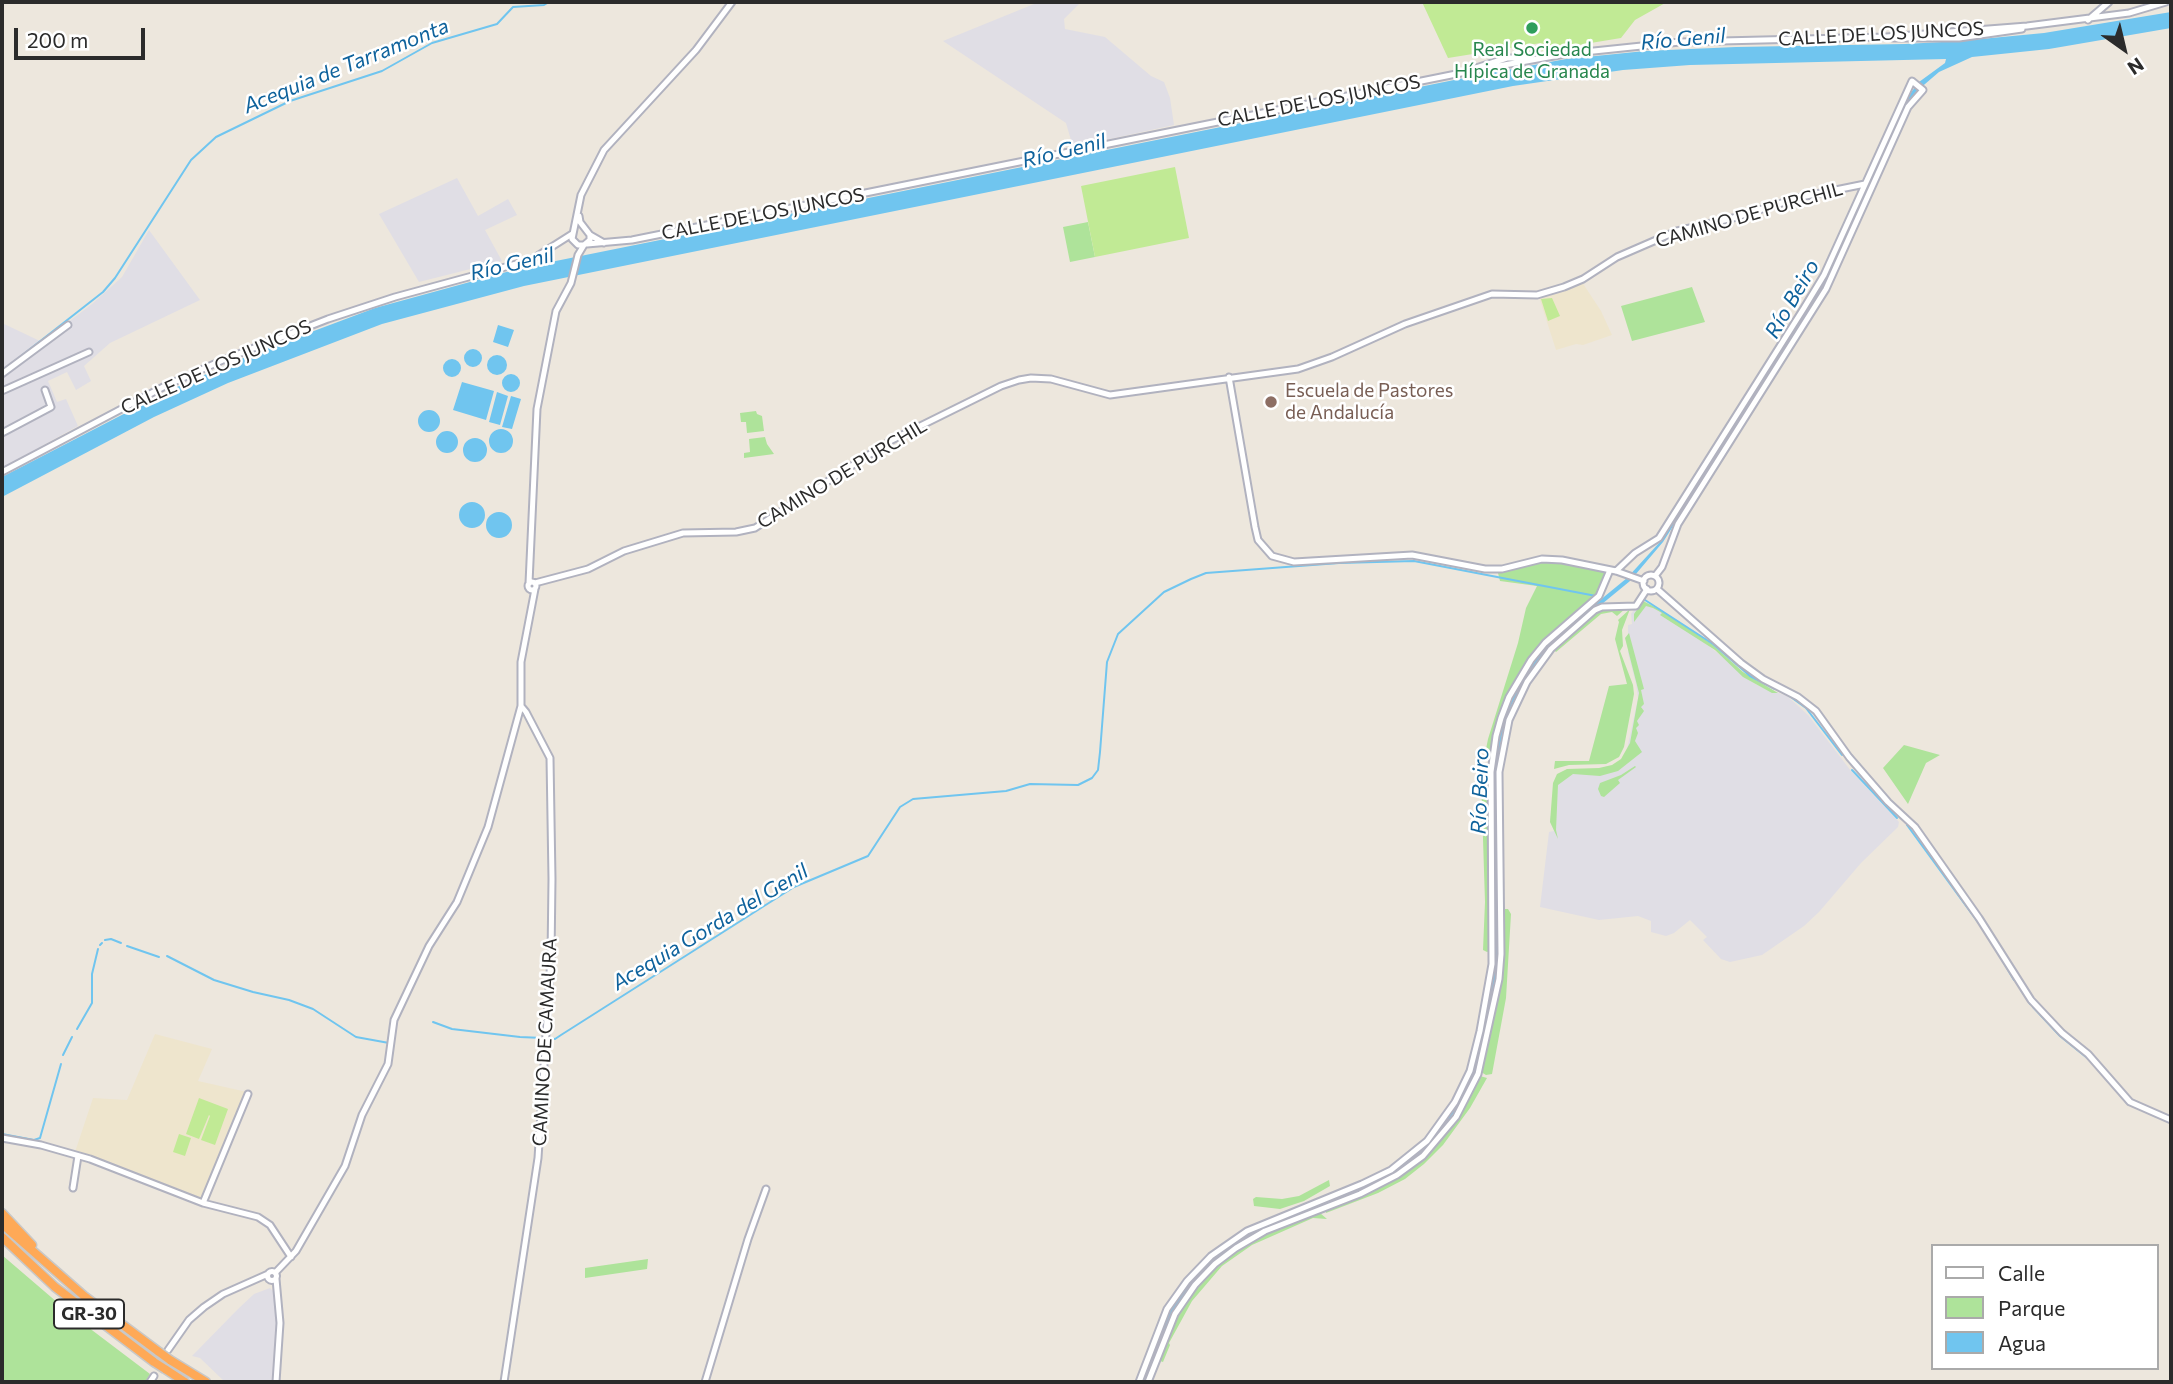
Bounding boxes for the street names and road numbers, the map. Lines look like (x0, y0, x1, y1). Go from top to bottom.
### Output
street label: CALLE DE LOS JUNCOS (1778, 17, 1984, 51)
street label: CALLE DE LOS JUNCOS (1216, 70, 1422, 132)
street label: CAMINO DE PURCHIL (1653, 177, 1845, 253)
street label: CALLE DE LOS JUNCOS (660, 183, 866, 245)
street label: CALLE DE LOS JUNCOS (117, 315, 315, 419)
street label: CAMINO DE PURCHIL (753, 414, 931, 534)
street label: CAMINO DE CAMAURA (528, 937, 562, 1147)
road number: GR-30 (54, 1300, 124, 1329)

